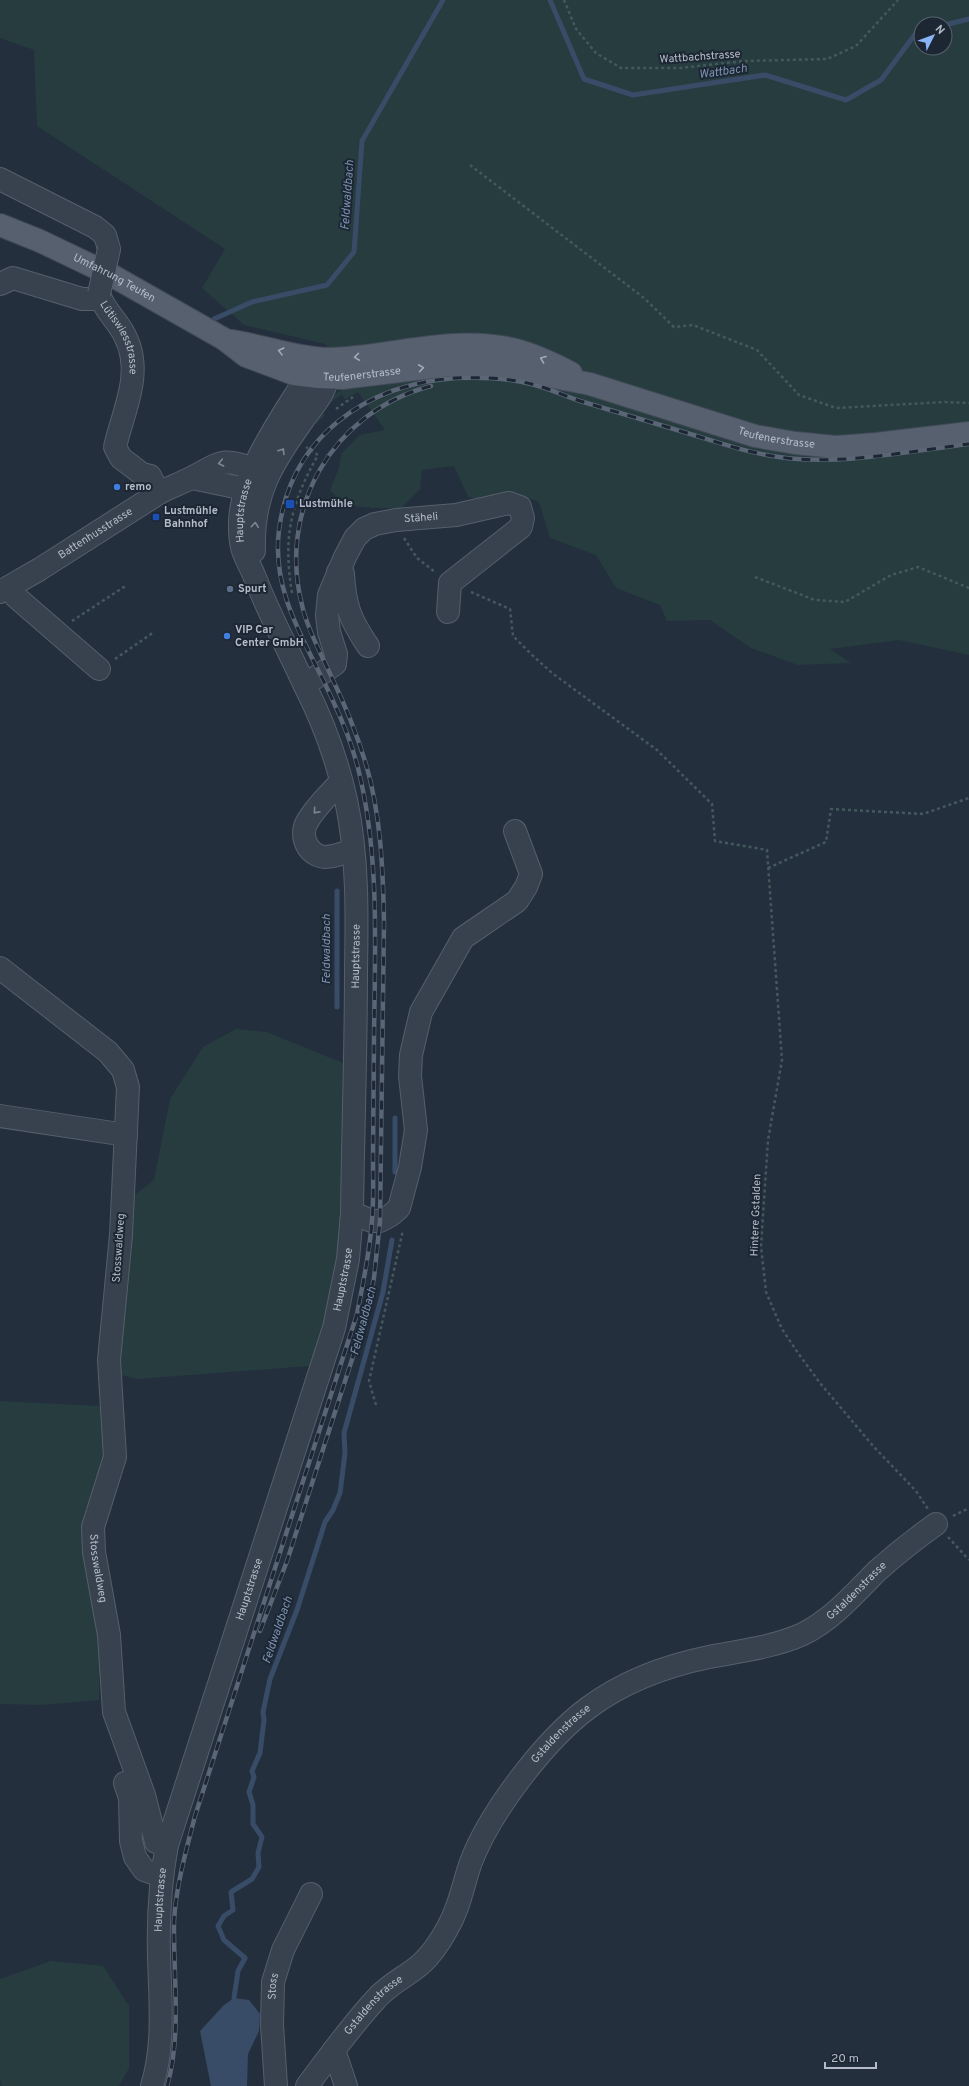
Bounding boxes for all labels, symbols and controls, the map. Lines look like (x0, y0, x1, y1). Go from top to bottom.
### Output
north arrow (913, 16, 953, 56)
text: N (932, 22, 948, 38)
street label: Wattbachstrasse (659, 47, 741, 67)
water label: Wattbach (698, 61, 749, 83)
water label: Feldwaldbach (338, 159, 358, 231)
street label: Umfahrung Teufen (71, 251, 158, 306)
street label: Lütiswiesstrasse (96, 298, 140, 375)
one-way arrow (278, 347, 285, 355)
one-way arrow (354, 352, 360, 361)
one-way arrow (539, 356, 546, 364)
street label: Teufenerstrasse (323, 364, 402, 385)
one-way arrow (418, 364, 425, 373)
street label: Teufenerstrasse (736, 424, 816, 452)
one-way arrow (278, 448, 285, 455)
one-way arrow (218, 458, 224, 467)
street label: Hauptstrasse (233, 477, 256, 543)
place label: remo (125, 480, 151, 494)
marker: remo (112, 482, 122, 492)
place label: Lustmühle (299, 497, 353, 511)
marker: Lustmühle (284, 498, 296, 510)
place label: Lustmühle Bahnhof (164, 504, 218, 531)
street label: Battenhusstrasse (56, 505, 135, 562)
street label: Stäheli (403, 510, 439, 526)
marker: Lustmühle Bahnhof (151, 512, 161, 522)
one-way arrow (250, 522, 259, 528)
place label: Spurt (238, 582, 267, 596)
marker: Spurt (225, 584, 235, 594)
place label: VIP Car Center GmbH (235, 623, 304, 650)
marker: VIP Car Center GmbH (222, 631, 232, 641)
one-way arrow (313, 806, 320, 814)
water label: Feldwaldbach (319, 913, 335, 984)
street label: Hauptstrasse (349, 924, 364, 988)
street label: Hintere Gstalden (748, 1173, 764, 1257)
street label: Stosswaldweg (110, 1213, 128, 1283)
street label: Hauptstrasse (331, 1247, 356, 1313)
water label: Feldwaldbach (347, 1285, 381, 1357)
street label: Stosswaldweg (86, 1534, 110, 1604)
street label: Hauptstrasse (233, 1556, 266, 1622)
street label: Gstaldenstrasse (824, 1559, 890, 1623)
water label: Feldwaldbach (259, 1594, 297, 1666)
street label: Gstaldenstrasse (528, 1701, 594, 1766)
street label: Hauptstrasse (152, 1867, 170, 1932)
street label: Stoss (266, 1971, 282, 2000)
street label: Gstaldenstrasse (341, 1972, 406, 2038)
scale bar (825, 2044, 876, 2070)
text: 20 m (831, 2051, 859, 2067)

